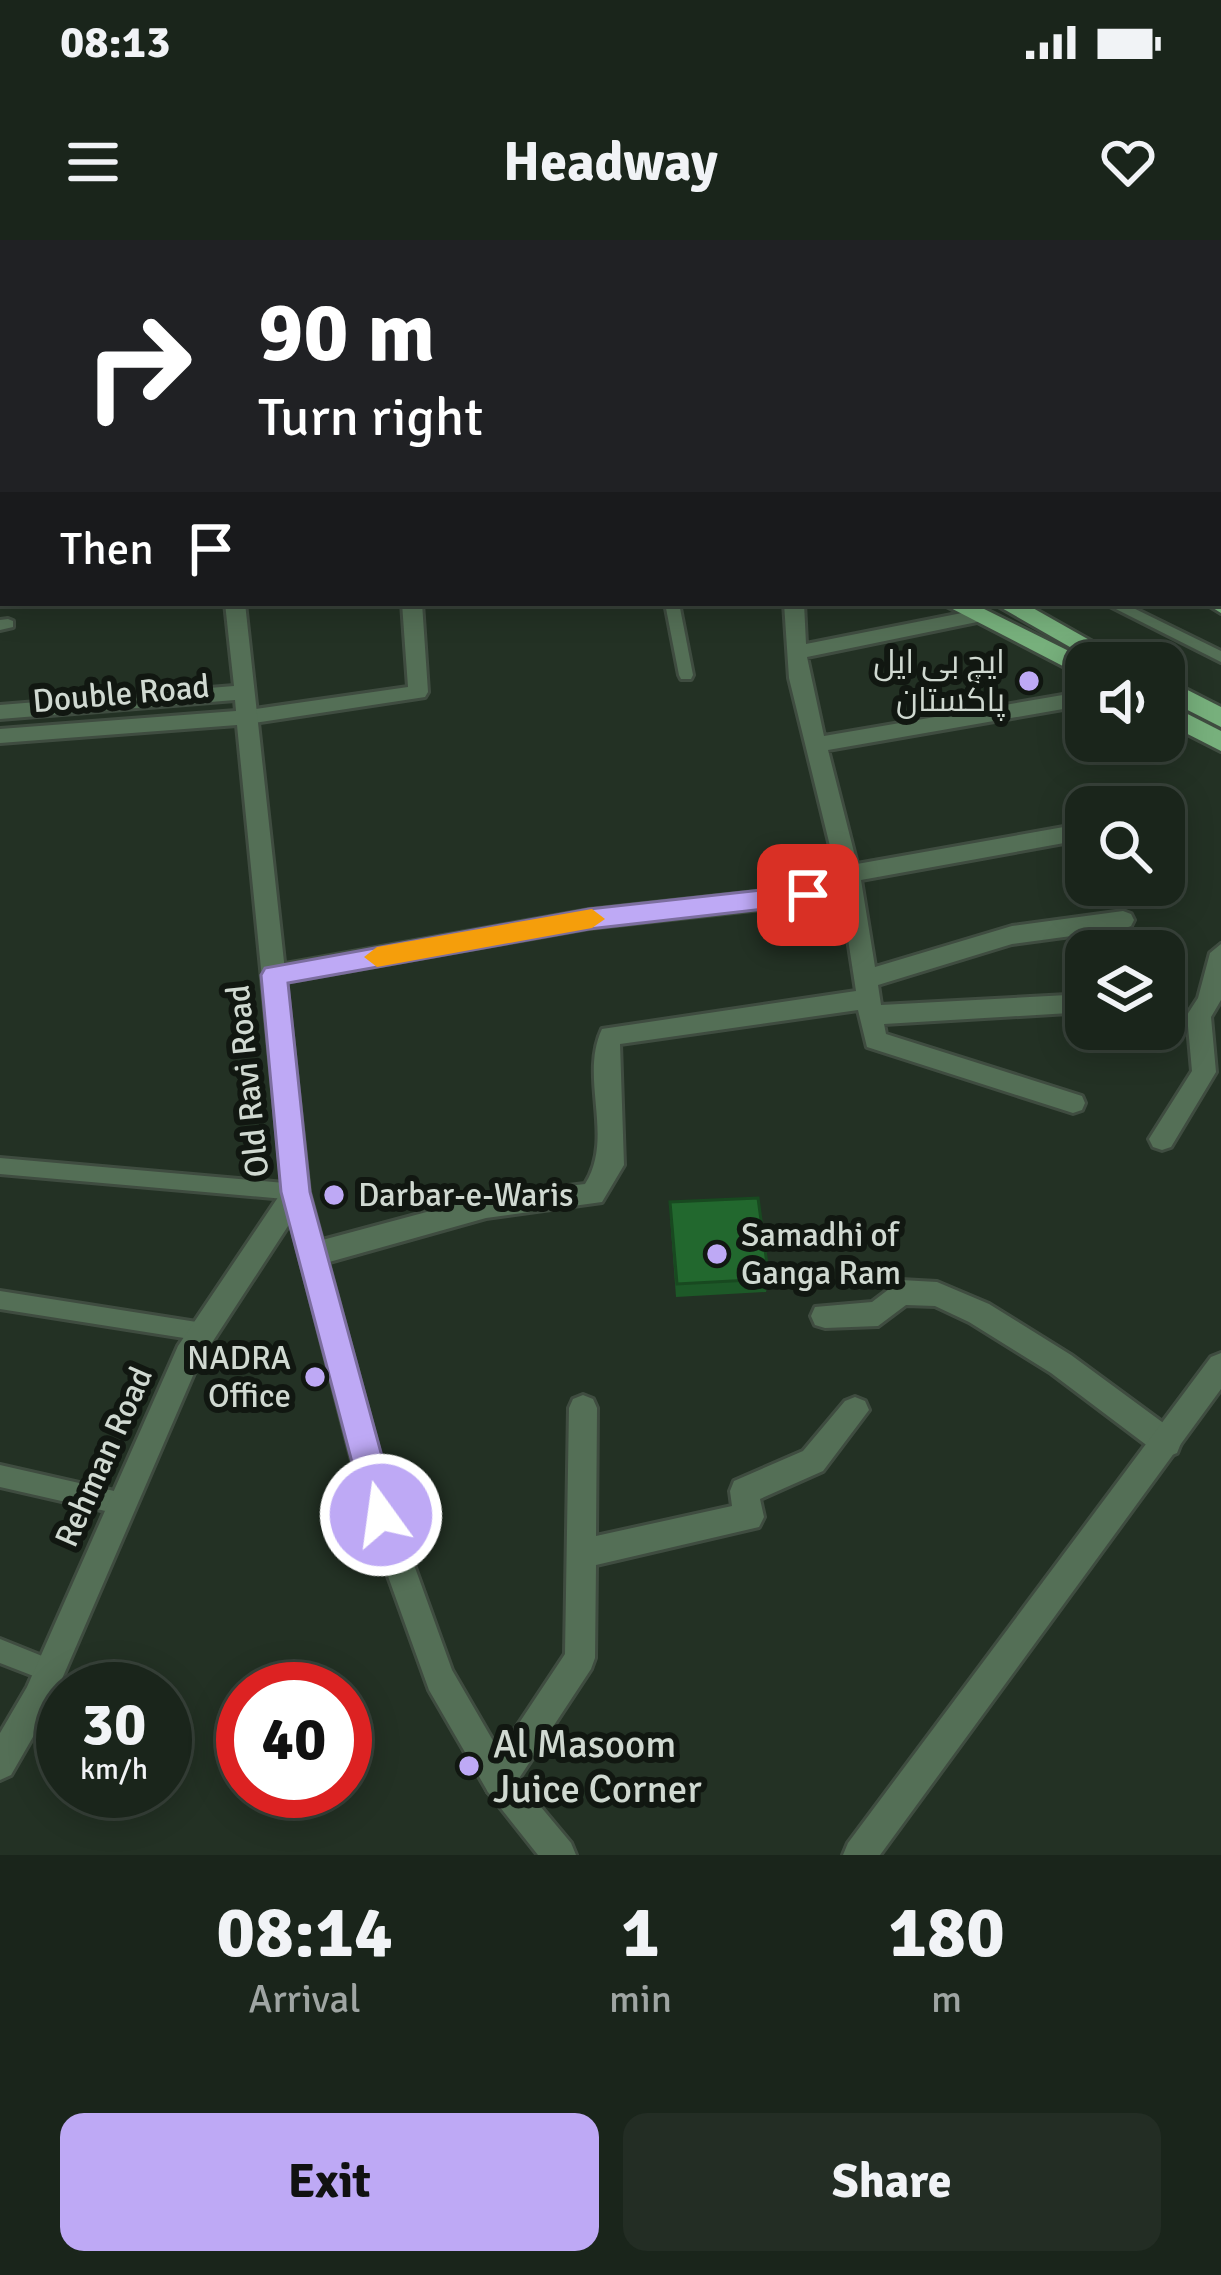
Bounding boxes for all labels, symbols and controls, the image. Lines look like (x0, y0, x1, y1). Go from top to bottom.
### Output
text: 08:13 (60, 15, 170, 70)
icon: menu (60, 129, 126, 195)
text: Headway (503, 129, 718, 196)
icon: heart (1095, 129, 1161, 195)
text: 90 m (258, 281, 435, 385)
icon: right (60, 288, 216, 444)
text: Turn right (258, 384, 483, 451)
icon: arrive (178, 516, 244, 582)
text: Then (60, 522, 154, 577)
place label: ایچ بی ایل پاکستان (873, 642, 1005, 721)
map controls (1065, 642, 1185, 1050)
button: sound (1065, 642, 1185, 762)
street label: Double Road (31, 666, 211, 722)
marker: ایچ بی ایل پاکستان (1016, 668, 1042, 694)
button: search (1065, 786, 1185, 906)
pin (757, 844, 859, 946)
icon: arrive (775, 862, 841, 928)
button: layers (1065, 930, 1185, 1050)
street label: Old Ravi Road (218, 983, 278, 1179)
place label: Darbar-e-Waris (358, 1175, 574, 1216)
marker: Darbar-e-Waris (321, 1182, 347, 1208)
place label: Samadhi of Ganga Ram (741, 1215, 901, 1294)
marker: Samadhi of Ganga Ram (704, 1241, 730, 1267)
place label: NADRA Office (187, 1338, 291, 1417)
street label: Rehman Road (46, 1361, 162, 1553)
marker: NADRA Office (302, 1364, 328, 1390)
position arrow (318, 1452, 444, 1578)
speed limit sign: 40 (216, 1662, 372, 1818)
text: 30 (82, 1688, 146, 1762)
place label: Al Masoom Juice Corner (493, 1720, 702, 1813)
text: km/h (80, 1751, 148, 1788)
marker: Al Masoom Juice Corner (456, 1753, 482, 1779)
text: 08:14 (216, 1888, 393, 1977)
text: 1 (621, 1888, 660, 1977)
text: 180 (888, 1888, 1005, 1977)
text: Arrival (248, 1975, 361, 2023)
text: min (609, 1975, 672, 2023)
text: m (931, 1975, 962, 2023)
button: Exit (60, 2113, 599, 2251)
button: Share (623, 2113, 1161, 2251)

